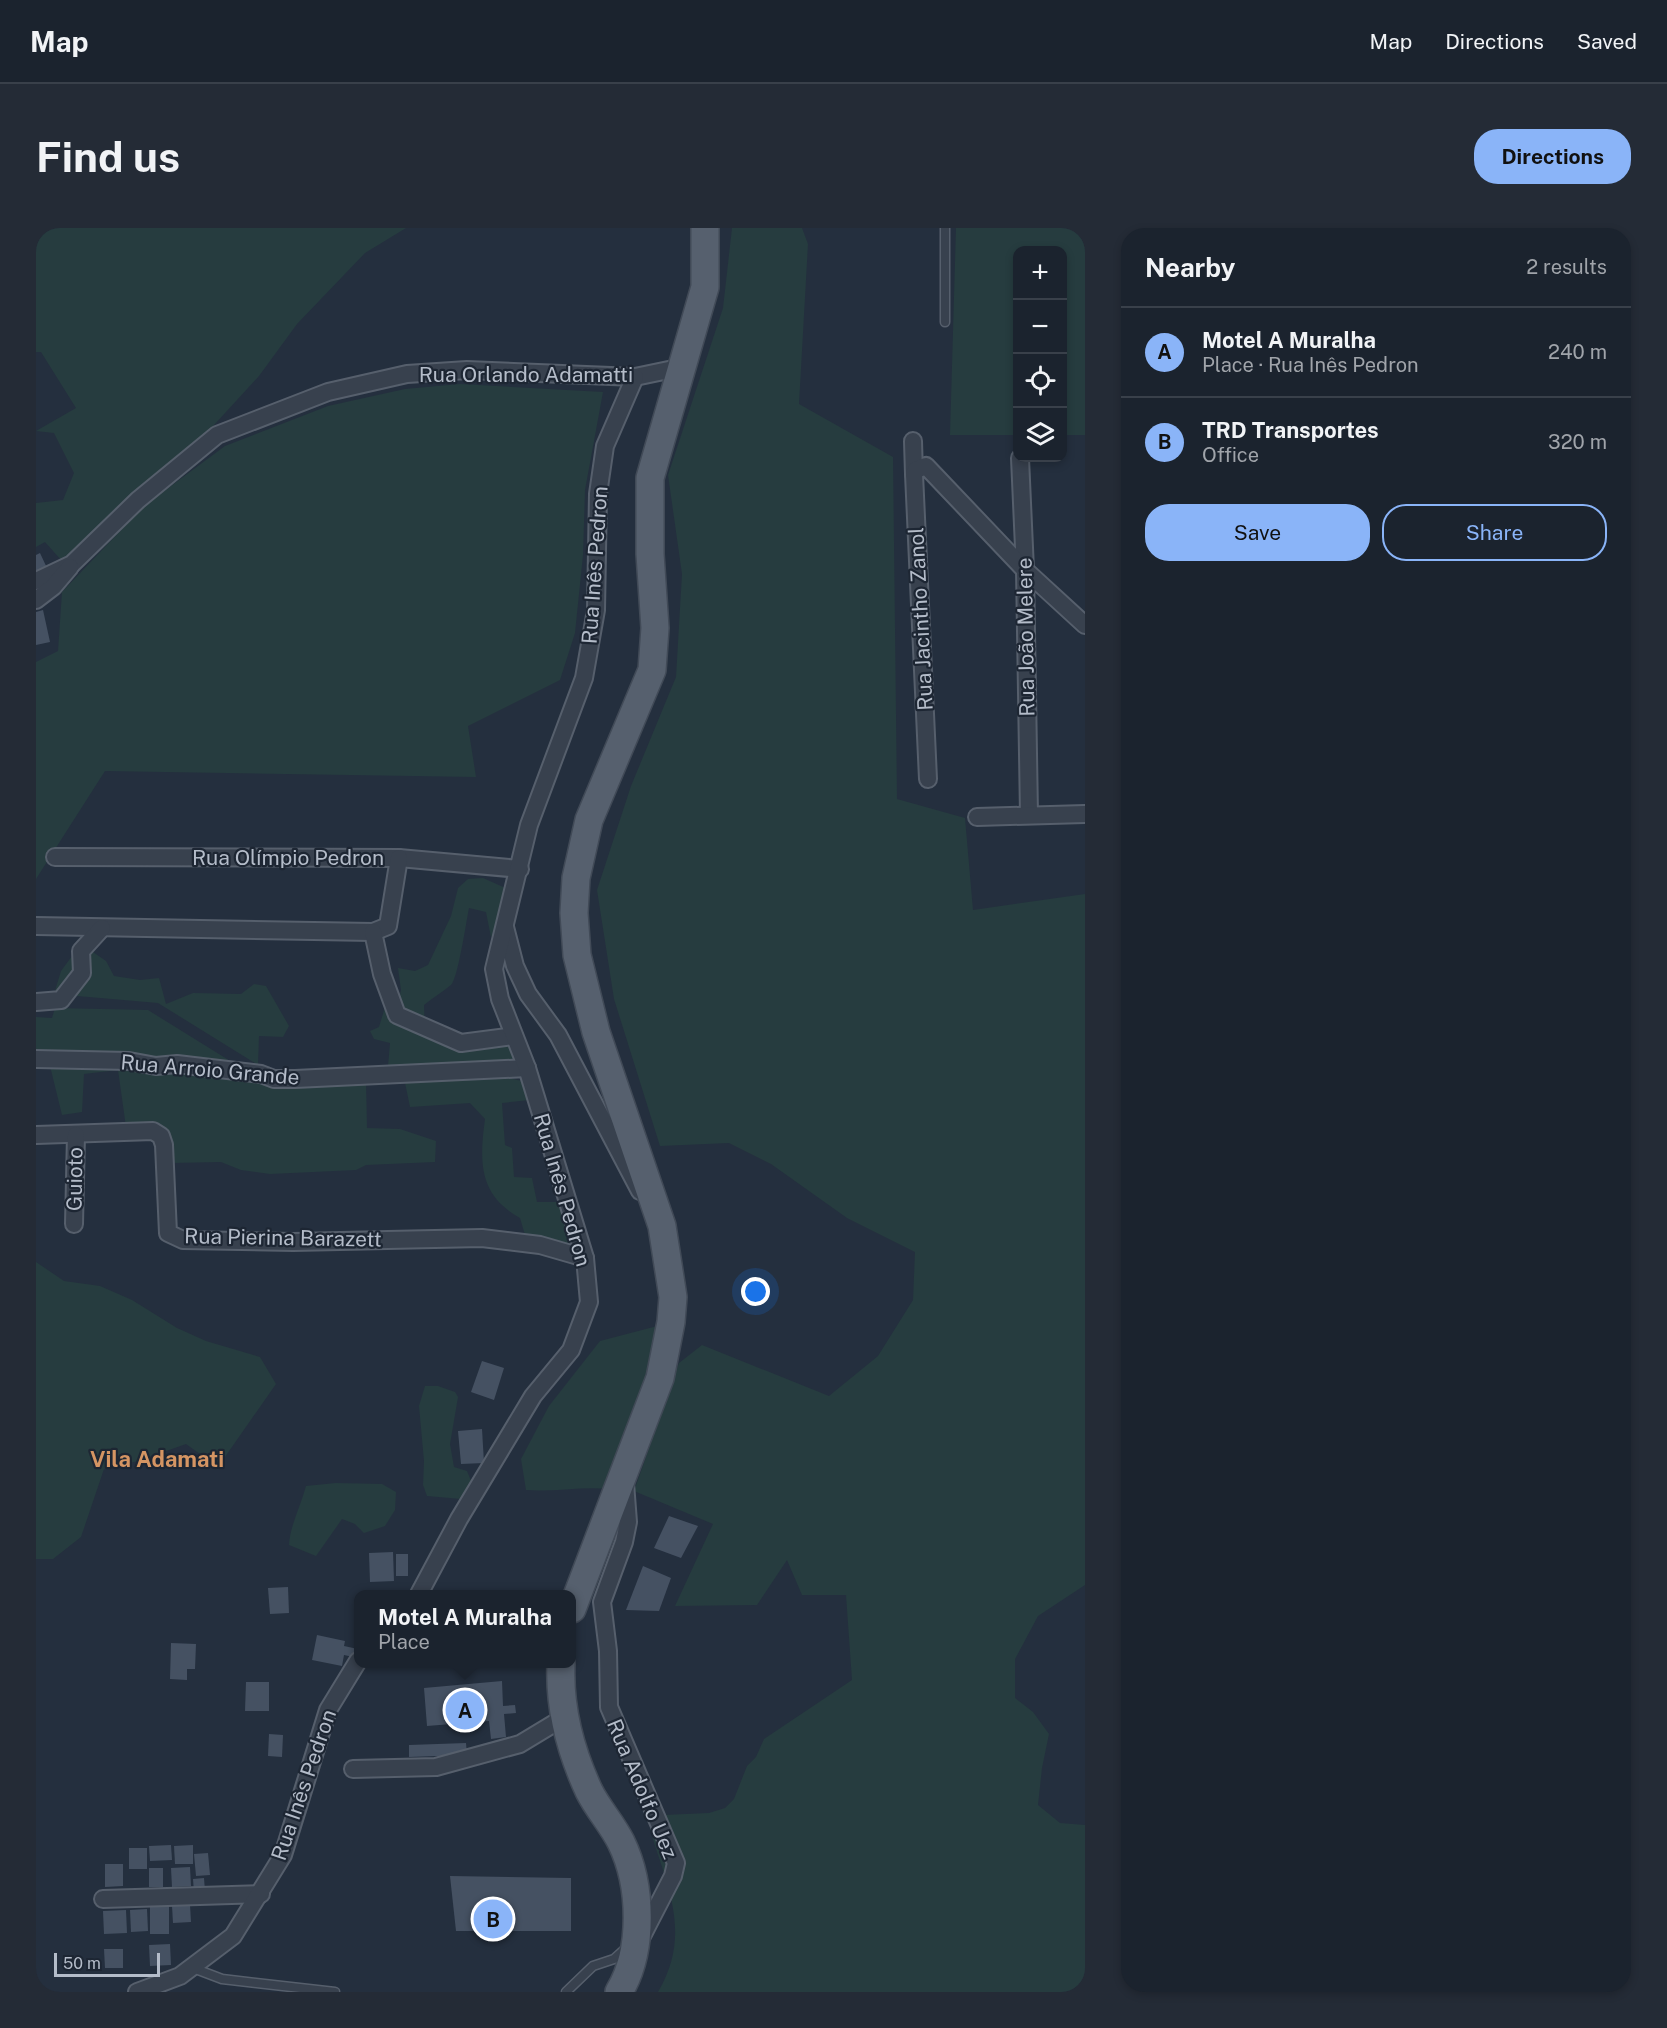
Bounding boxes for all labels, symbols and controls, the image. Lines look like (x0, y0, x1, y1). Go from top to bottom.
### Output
text: Map (30, 25, 89, 58)
text: Map (1370, 29, 1412, 54)
text: Directions (1445, 29, 1544, 54)
text: Saved (1577, 29, 1637, 54)
button: Directions (1474, 129, 1631, 184)
text: Find us (36, 132, 180, 181)
map controls (1013, 246, 1067, 462)
button: + (1013, 246, 1067, 300)
text: Nearby (1145, 252, 1235, 283)
text: 2 results (1526, 255, 1607, 279)
button: − (1013, 300, 1067, 354)
text: Motel A Muralha (1202, 327, 1376, 353)
text: A (1157, 340, 1172, 364)
text: 240 m (1548, 340, 1607, 364)
text: Place · Rua Inês Pedron (1202, 353, 1419, 377)
button: locate (1013, 354, 1067, 408)
street label: Rua Orlando Adamatti (419, 362, 633, 387)
button: layers (1013, 408, 1067, 462)
text: TRD Transportes (1202, 417, 1379, 443)
text: B (1158, 430, 1171, 454)
text: 320 m (1548, 430, 1607, 454)
text: Office (1202, 443, 1259, 467)
street label: Rua Inês Pedron (577, 485, 612, 645)
button: Save (1145, 504, 1370, 561)
button: Share (1382, 504, 1607, 561)
street label: Rua Jacintho Zanol (903, 527, 938, 711)
street label: Rua João Melere (1012, 557, 1039, 717)
street label: Rua Olímpio Pedron (192, 845, 384, 870)
street label: Rua Arroio Grande (120, 1049, 300, 1090)
street label: Rua Inês Pedron (529, 1110, 596, 1269)
street label: Guioto (61, 1147, 88, 1211)
street label: Rua Pierina Barazett (184, 1223, 382, 1252)
your location (741, 1277, 770, 1306)
district label: Vila Adamati (90, 1446, 224, 1472)
popup (354, 1590, 576, 1668)
text: Motel A Muralha (378, 1604, 552, 1630)
text: Place (378, 1630, 430, 1654)
pin: A (446, 1688, 484, 1732)
street label: Rua Inês Pedron (266, 1706, 341, 1864)
street label: Rua Adolfo Uez (602, 1715, 683, 1862)
pin: B (474, 1896, 512, 1942)
scale bar (54, 1950, 160, 1978)
text: 50 m (63, 1954, 101, 1973)

